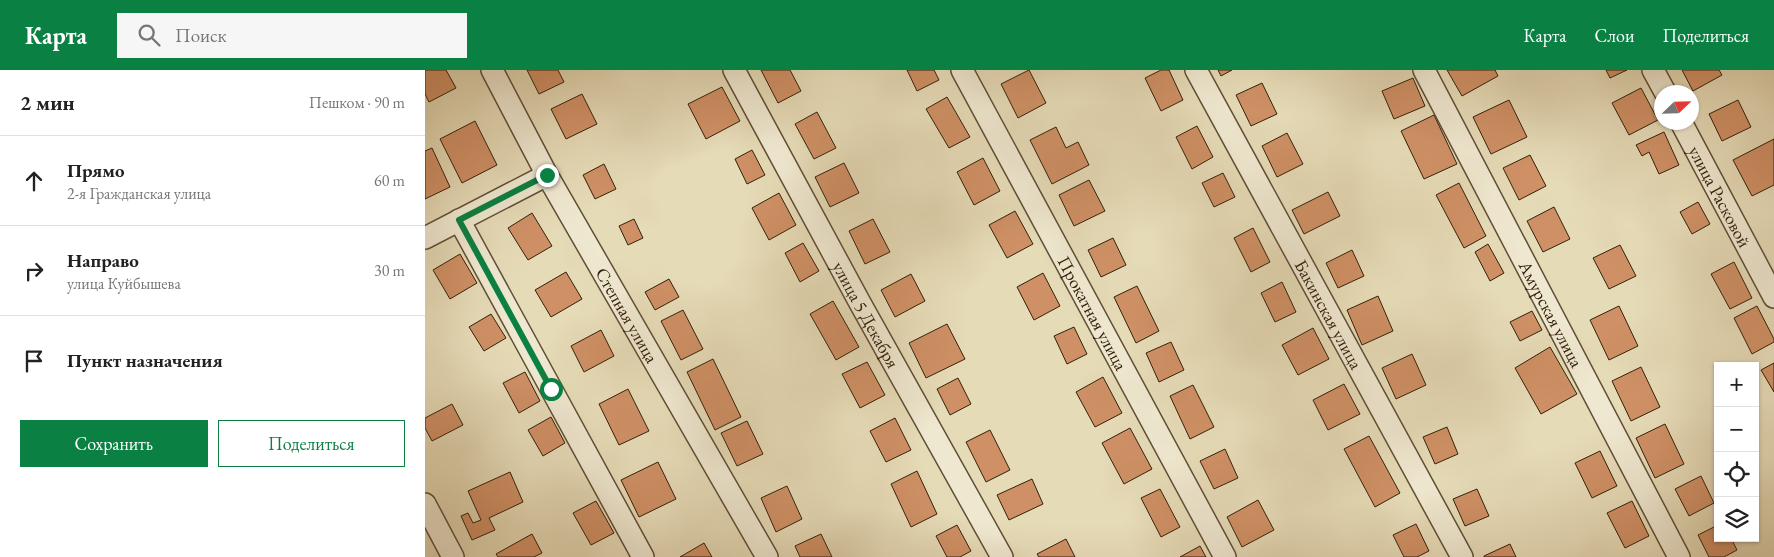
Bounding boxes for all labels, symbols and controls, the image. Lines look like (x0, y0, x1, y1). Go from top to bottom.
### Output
search box (117, 13, 467, 58)
text: Карта (25, 20, 87, 51)
icon: search (135, 21, 163, 49)
text: Поиск (175, 23, 227, 48)
text: Карта (1524, 24, 1567, 47)
text: Слои (1595, 24, 1634, 47)
text: Поделиться (1662, 24, 1749, 47)
north arrow (1654, 85, 1699, 130)
text: 2 мин (20, 89, 75, 116)
text: Пешком · 90 m (309, 92, 405, 113)
street label: улица Расковой (1684, 141, 1757, 252)
text: Прямо (67, 158, 125, 183)
route end (536, 164, 559, 187)
icon: ahead (20, 167, 48, 195)
text: 60 m (374, 170, 405, 191)
text: 2-я Гражданская улица (67, 183, 211, 204)
text: Направо (67, 248, 139, 273)
street label: Прокатная улица (1053, 252, 1134, 375)
street label: Бакинская улица (1290, 255, 1369, 374)
street label: Амурская улица (1514, 255, 1589, 372)
icon: right (20, 257, 48, 285)
street label: улица 5 Декабря (828, 257, 905, 372)
text: 30 m (374, 260, 405, 281)
street label: Степная улица (591, 263, 665, 368)
text: улица Куйбышева (67, 273, 181, 294)
icon: arrive (20, 347, 48, 375)
text: Пункт назначения (67, 348, 223, 373)
map controls (1714, 362, 1759, 542)
button: + (1714, 362, 1759, 407)
route start (540, 378, 563, 401)
button: − (1714, 407, 1759, 452)
button: Сохранить (20, 420, 208, 467)
button: Поделиться (218, 420, 405, 467)
button: locate (1714, 452, 1759, 497)
button: layers (1714, 497, 1759, 542)

